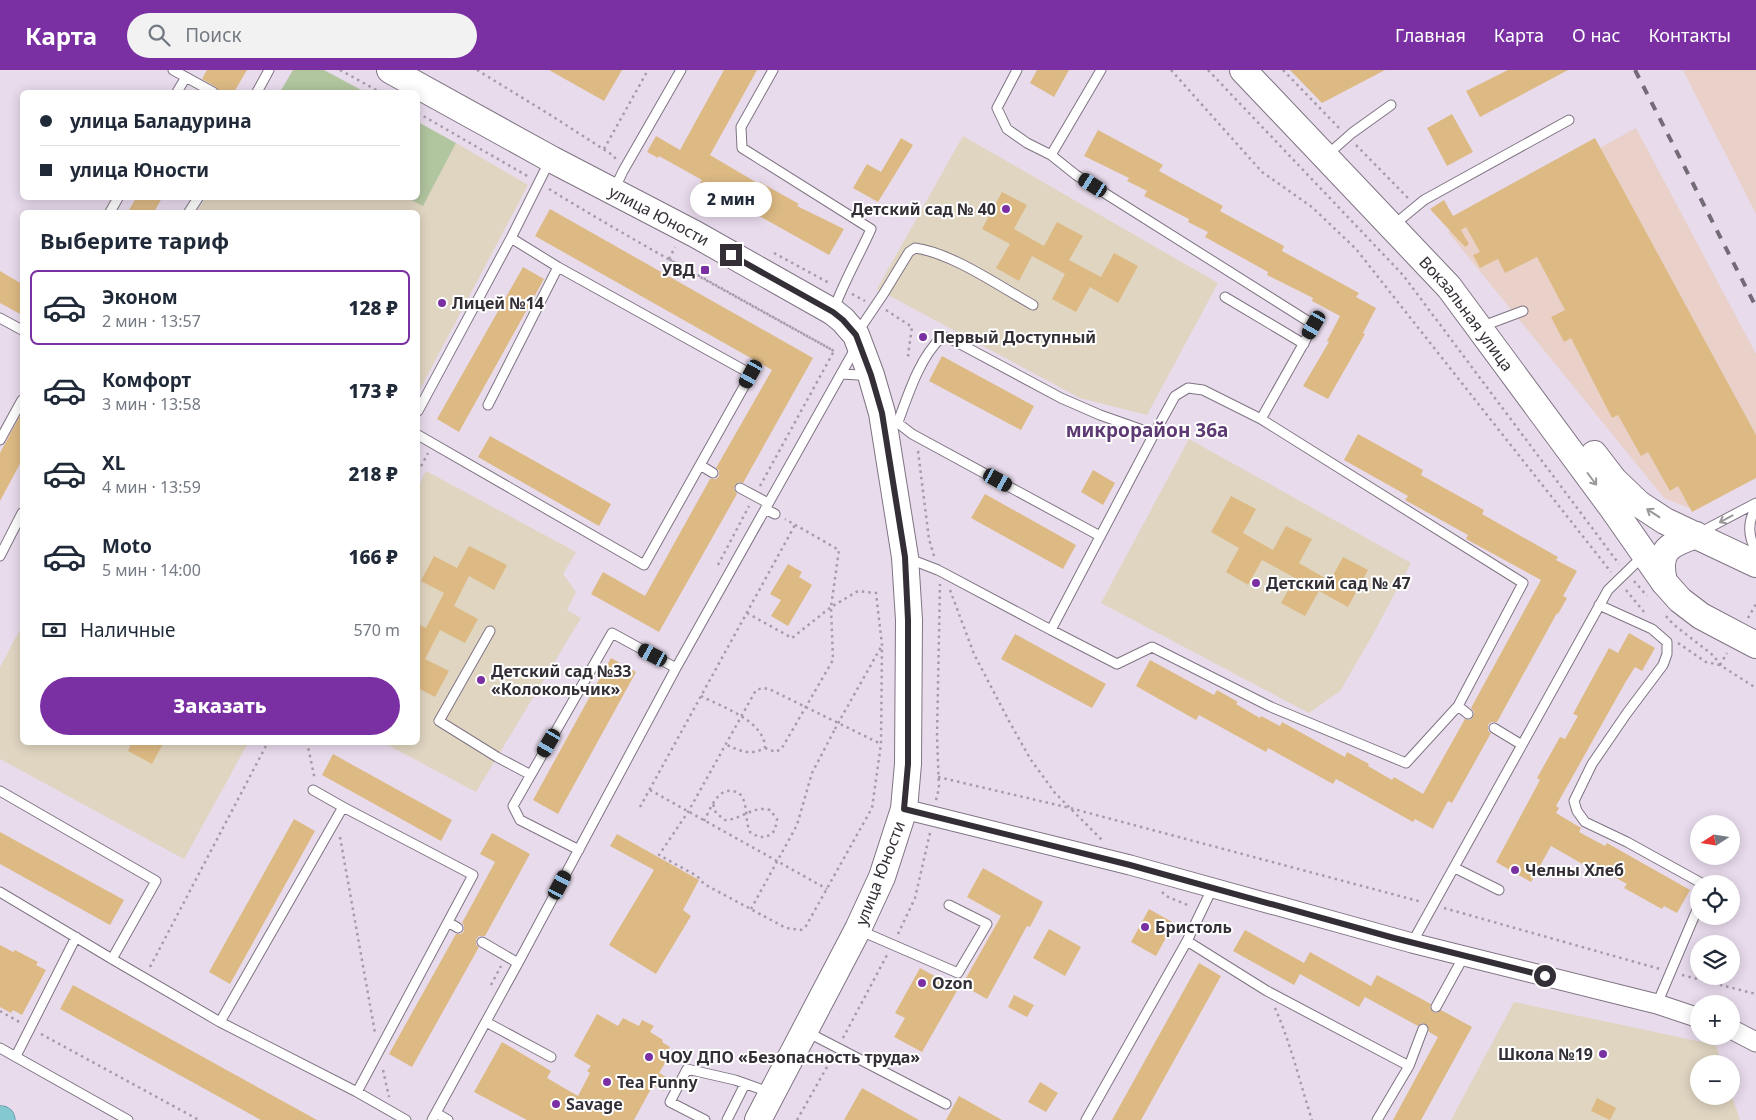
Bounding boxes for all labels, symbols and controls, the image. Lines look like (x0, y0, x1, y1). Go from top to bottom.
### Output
search box (127, 13, 477, 58)
text: Карта (25, 19, 97, 52)
icon: search (145, 21, 173, 49)
text: Поиск (185, 22, 242, 48)
text: Главная (1395, 23, 1466, 47)
text: Карта (1494, 23, 1544, 47)
text: О нас (1572, 23, 1620, 47)
text: Контакты (1648, 23, 1731, 47)
text: улица Баладурина (70, 108, 252, 134)
text: улица Юности (70, 157, 209, 183)
car (1076, 171, 1109, 199)
street label: улица Юности (605, 180, 713, 251)
callout: 2 мин (690, 182, 772, 218)
text: 2 мин (707, 188, 755, 210)
place label: Детский сад № 40 (851, 198, 996, 220)
marker: Детский сад № 40 (1000, 203, 1012, 215)
text: Выберите тариф (40, 225, 229, 255)
route end (720, 244, 742, 266)
street label: Вокзальная улица (1414, 251, 1519, 376)
place label: УВД (662, 259, 696, 281)
marker: УВД (699, 264, 711, 276)
text: Эконом (102, 284, 178, 310)
icon: car (42, 285, 87, 330)
place label: Лицей №14 (452, 292, 544, 314)
text: 128 ₽ (348, 295, 398, 321)
marker: Лицей №14 (436, 297, 448, 309)
car (1300, 308, 1327, 342)
text: 2 мин · 13:57 (102, 310, 201, 332)
place label: Первый Доступный (933, 326, 1096, 348)
marker: Первый Доступный (917, 331, 929, 343)
car (737, 357, 764, 391)
text: Комфорт (102, 367, 191, 393)
icon: car (42, 368, 87, 413)
text: 173 ₽ (348, 378, 398, 404)
text: 3 мин · 13:58 (102, 393, 201, 415)
district label: микрорайон 36а (1066, 417, 1228, 443)
text: XL (102, 450, 125, 476)
icon: car (42, 451, 87, 496)
text: 218 ₽ (348, 461, 398, 487)
car (981, 466, 1014, 494)
one-way arrow (1586, 472, 1597, 485)
text: 4 мин · 13:59 (102, 476, 201, 498)
one-way arrow (1646, 508, 1660, 518)
one-way arrow (1719, 515, 1734, 524)
text: Moto (102, 533, 152, 559)
icon: car (42, 534, 87, 579)
text: 166 ₽ (348, 544, 398, 570)
text: 5 мин · 14:00 (102, 559, 201, 581)
place label: Детский сад № 47 (1266, 572, 1411, 594)
marker: Детский сад № 47 (1250, 577, 1262, 589)
icon: cash (40, 616, 68, 644)
text: Наличные (80, 617, 175, 643)
text: 570 m (353, 619, 400, 641)
car (636, 641, 669, 669)
place label: Детский сад №33 «Колокольчик» (491, 660, 632, 700)
marker: Детский сад №33 «Колокольчик» (475, 674, 487, 686)
button: Заказать (40, 677, 400, 735)
car (535, 726, 562, 760)
north arrow (1690, 815, 1740, 865)
map controls (1690, 815, 1740, 1105)
street label: улица Юности (850, 818, 910, 928)
place label: Челны Хлеб (1525, 859, 1624, 881)
marker: Челны Хлеб (1509, 864, 1521, 876)
car (546, 868, 573, 902)
button: locate (1690, 875, 1740, 925)
place label: Бристоль (1155, 916, 1232, 938)
marker: Бристоль (1139, 921, 1151, 933)
button: layers (1690, 935, 1740, 985)
route start (1534, 965, 1556, 987)
place label: Ozon (932, 972, 973, 994)
marker: Ozon (916, 977, 928, 989)
button: + (1690, 995, 1740, 1045)
place label: Школа №19 (1498, 1043, 1593, 1065)
place label: ЧОУ ДПО «Безопасность труда» (659, 1046, 920, 1068)
marker: Школа №19 (1597, 1048, 1609, 1060)
marker: ЧОУ ДПО «Безопасность труда» (643, 1051, 655, 1063)
button: − (1690, 1055, 1740, 1105)
place label: Tea Funny (617, 1071, 698, 1093)
marker: Tea Funny (601, 1076, 613, 1088)
place label: Savage (566, 1093, 623, 1115)
marker: Savage (550, 1098, 562, 1110)

